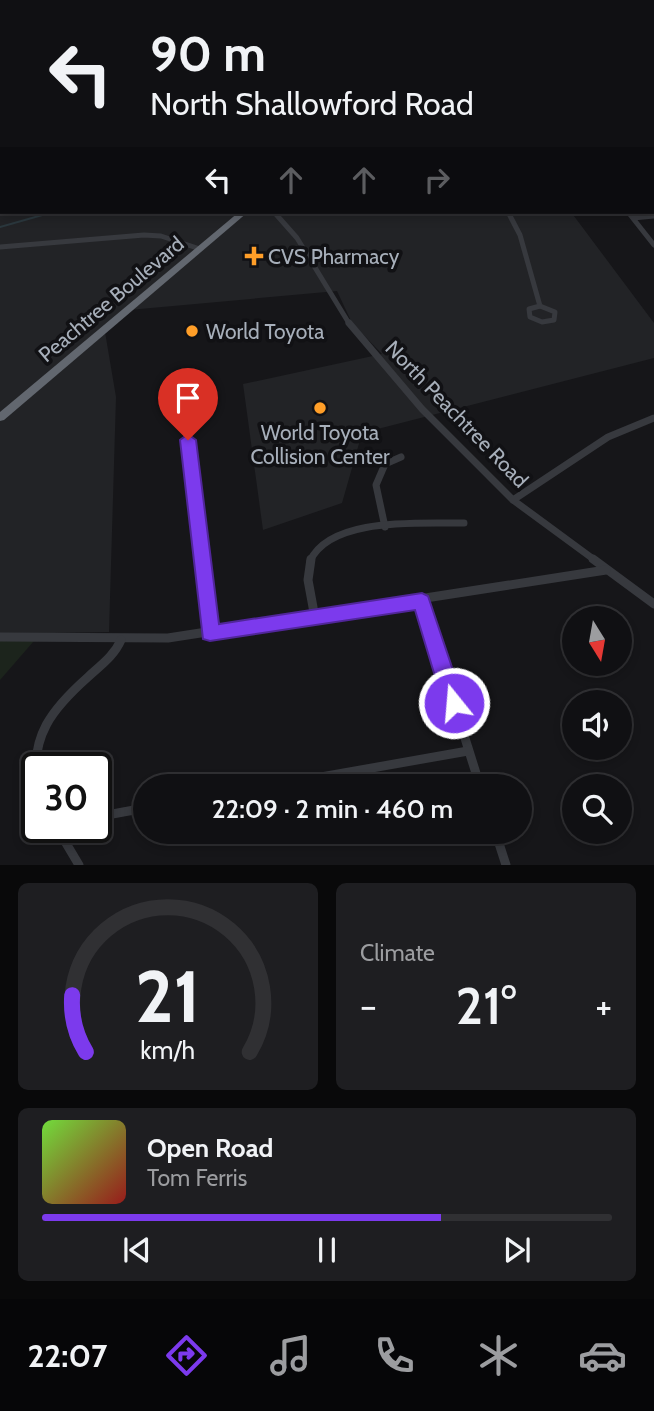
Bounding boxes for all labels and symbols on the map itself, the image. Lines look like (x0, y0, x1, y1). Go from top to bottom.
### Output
street label: Peachtree Boulevard (33, 231, 189, 367)
place label: CVS Pharmacy (268, 244, 400, 269)
marker: CVS Pharmacy (246, 248, 262, 264)
place label: World Toyota (206, 319, 324, 344)
marker: World Toyota (184, 323, 200, 339)
street label: North Peachtree Road (380, 335, 534, 493)
pin (158, 368, 218, 440)
marker: World Toyota Collision Center (312, 400, 328, 416)
place label: World Toyota Collision Center (250, 420, 390, 469)
north arrow (562, 606, 632, 676)
position arrow (417, 666, 491, 740)
speed limit sign: 30 (21, 752, 112, 843)

